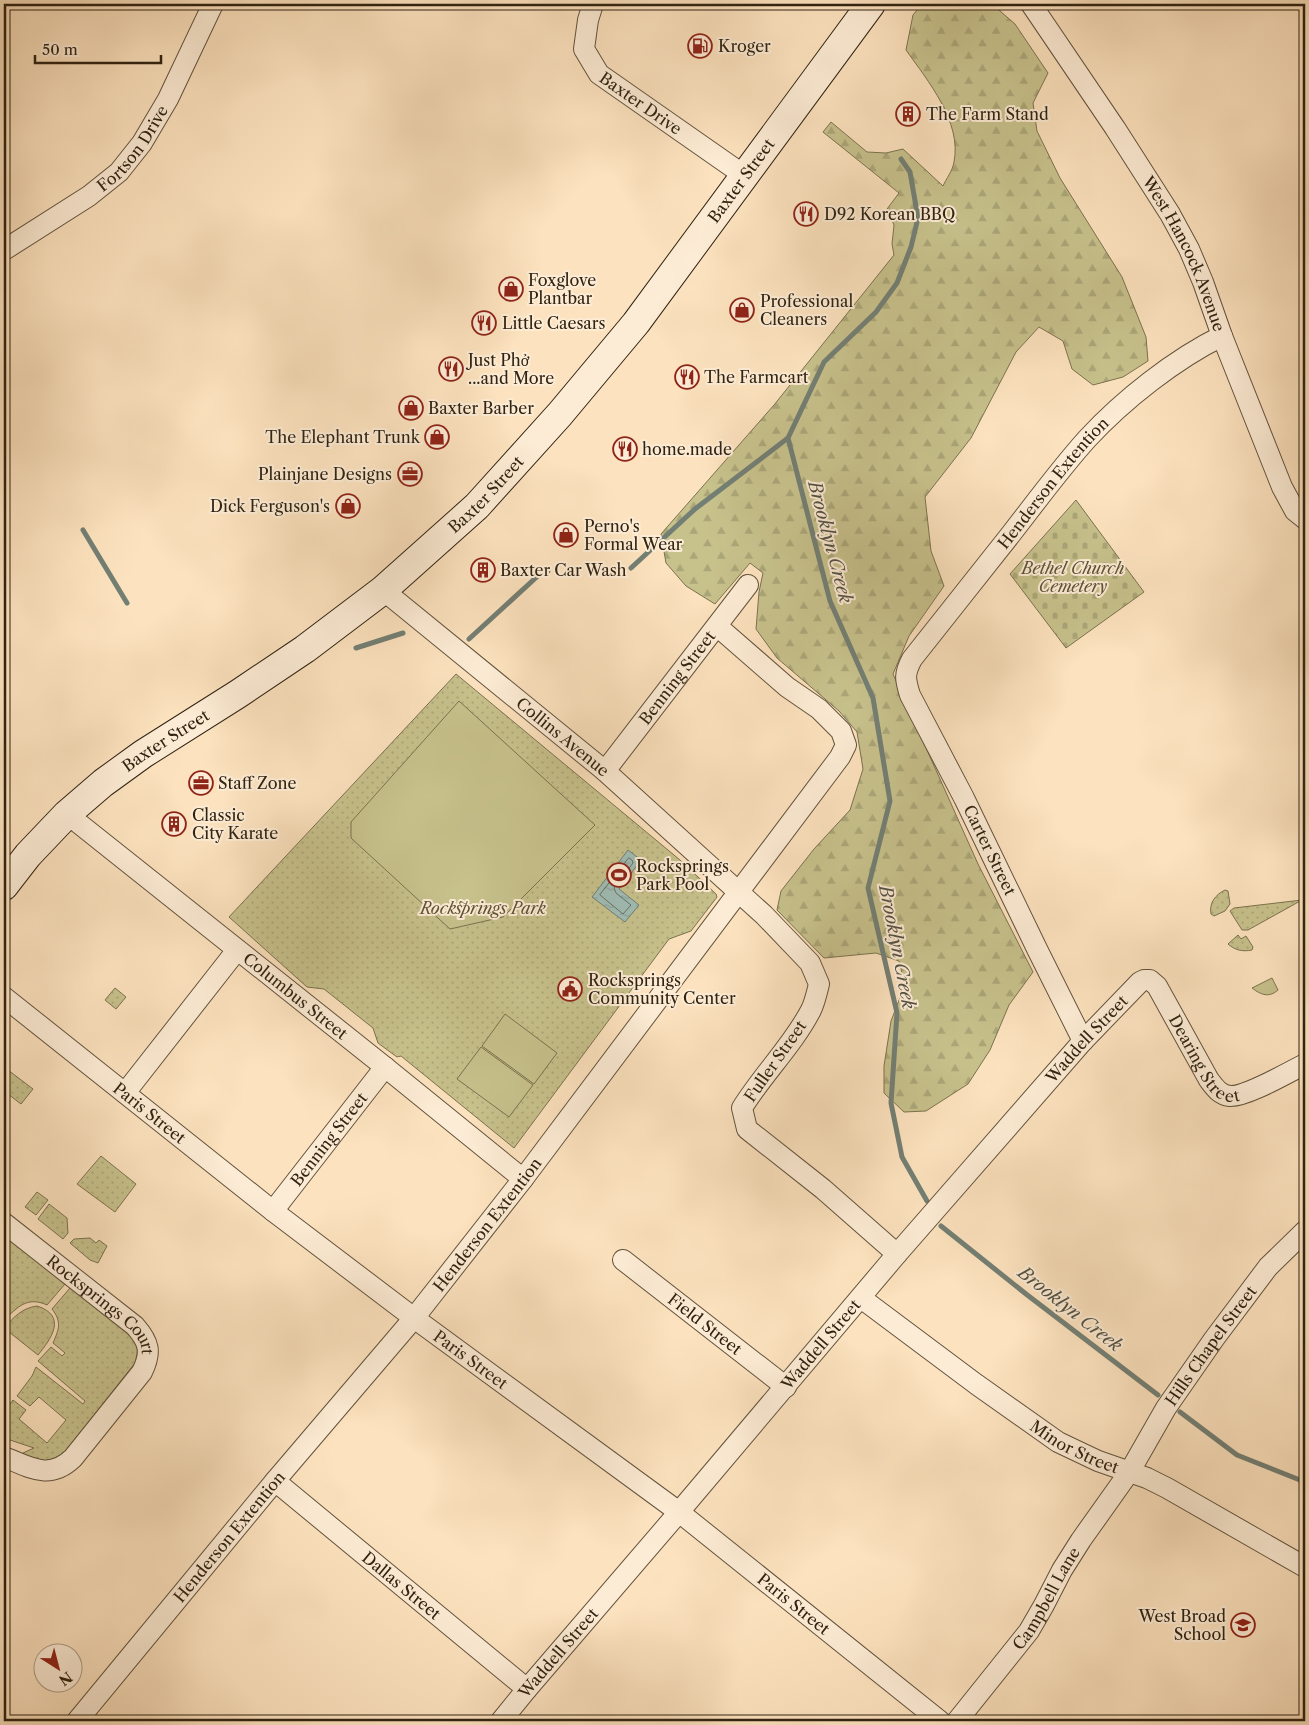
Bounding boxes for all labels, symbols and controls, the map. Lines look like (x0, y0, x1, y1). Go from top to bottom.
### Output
scale bar (35, 32, 161, 64)
fuel station icon: Kroger (687, 33, 713, 59)
place label: Kroger (718, 36, 771, 56)
text: 50 m (42, 40, 78, 59)
street label: Baxter Drive (596, 67, 686, 139)
building icon: The Farm Stand (895, 101, 921, 127)
street label: Fortson Drive (93, 102, 172, 196)
place label: The Farm Stand (926, 104, 1049, 124)
street label: Baxter Street (703, 134, 779, 227)
street label: West Hancock Avenue (1138, 172, 1230, 334)
restaurant icon: D92 Korean BBQ (793, 201, 819, 227)
place label: D92 Korean BBQ (824, 204, 955, 224)
place label: Foxglove Plantbar (528, 270, 596, 308)
shop icon: Foxglove Plantbar (498, 276, 524, 302)
place label: Professional Cleaners (760, 291, 853, 329)
shop icon: Professional Cleaners (729, 297, 755, 323)
restaurant icon: Little Caesars (471, 310, 497, 336)
place label: Little Caesars (502, 313, 606, 333)
place label: Just Phở ...and More (465, 350, 554, 388)
restaurant icon: Just Phở ...and More (438, 356, 464, 382)
restaurant icon: The Farmcart (674, 364, 700, 390)
place label: The Farmcart (704, 367, 809, 387)
shop icon: Baxter Barber (398, 395, 424, 421)
place label: Baxter Barber (428, 398, 534, 418)
street label: Henderson Extention (993, 413, 1113, 553)
shop icon: The Elephant Trunk (424, 424, 450, 450)
place label: The Elephant Trunk (265, 427, 421, 447)
restaurant icon: home.made (612, 436, 638, 462)
place label: home.made (642, 439, 732, 459)
street label: Baxter Street (444, 451, 528, 537)
office icon: Plainjane Designs (397, 461, 423, 487)
place label: Plainjane Designs (258, 464, 392, 484)
water label: Brooklyn Creek (803, 477, 857, 606)
shop icon: Dick Ferguson's (335, 493, 361, 519)
place label: Dick Ferguson's (210, 496, 330, 516)
place label: Perno's Formal Wear (584, 516, 683, 554)
shop icon: Perno's Formal Wear (553, 522, 579, 548)
building icon: Baxter Car Wash (470, 557, 496, 583)
park label: Bethel Church Cemetery (1020, 558, 1124, 596)
place label: Baxter Car Wash (500, 560, 627, 580)
street label: Benning Street (634, 626, 720, 728)
street label: Collins Avenue (512, 693, 613, 780)
street label: Baxter Street (118, 705, 213, 776)
office icon: Staff Zone (188, 770, 214, 796)
place label: Staff Zone (218, 773, 297, 793)
street label: Carter Street (959, 801, 1021, 899)
place label: Classic City Karate (192, 805, 278, 843)
building icon: Classic City Karate (161, 811, 187, 837)
place label: Rocksprings Park Pool (636, 856, 729, 894)
sports icon: Rocksprings Park Pool (606, 862, 632, 888)
water label: Brooklyn Creek (874, 881, 920, 1011)
park label: Rocksprings Park (418, 898, 547, 918)
street label: Columbus Street (239, 948, 352, 1044)
place label: Rocksprings Community Center (588, 970, 736, 1008)
public building icon: Rocksprings Community Center (557, 976, 583, 1002)
street label: Waddell Street (1040, 991, 1132, 1088)
street label: Dearing Street (1165, 1011, 1242, 1106)
street label: Fuller Street (740, 1016, 811, 1106)
street label: Paris Street (109, 1078, 190, 1148)
street label: Benning Street (286, 1088, 372, 1190)
street label: Henderson Extention (429, 1154, 546, 1295)
street label: Rocksprings Court (43, 1250, 158, 1355)
water label: Brooklyn Creek (1012, 1260, 1127, 1357)
street label: Hills Chapel Street (1161, 1281, 1261, 1410)
street label: Field Street (664, 1289, 746, 1359)
street label: Waddell Street (776, 1295, 865, 1394)
street label: Paris Street (430, 1326, 512, 1393)
street label: Minor Street (1026, 1416, 1122, 1477)
street label: Henderson Extention (169, 1467, 289, 1606)
street label: Campbell Lane (1008, 1543, 1084, 1654)
street label: Dallas Street (358, 1547, 445, 1624)
street label: Paris Street (753, 1569, 834, 1639)
street label: Waddell Street (513, 1603, 602, 1703)
place label: West Broad School (1137, 1606, 1226, 1644)
school or university icon: West Broad School (1230, 1612, 1256, 1638)
north arrow (32, 1642, 82, 1692)
text: N (55, 1668, 76, 1689)

